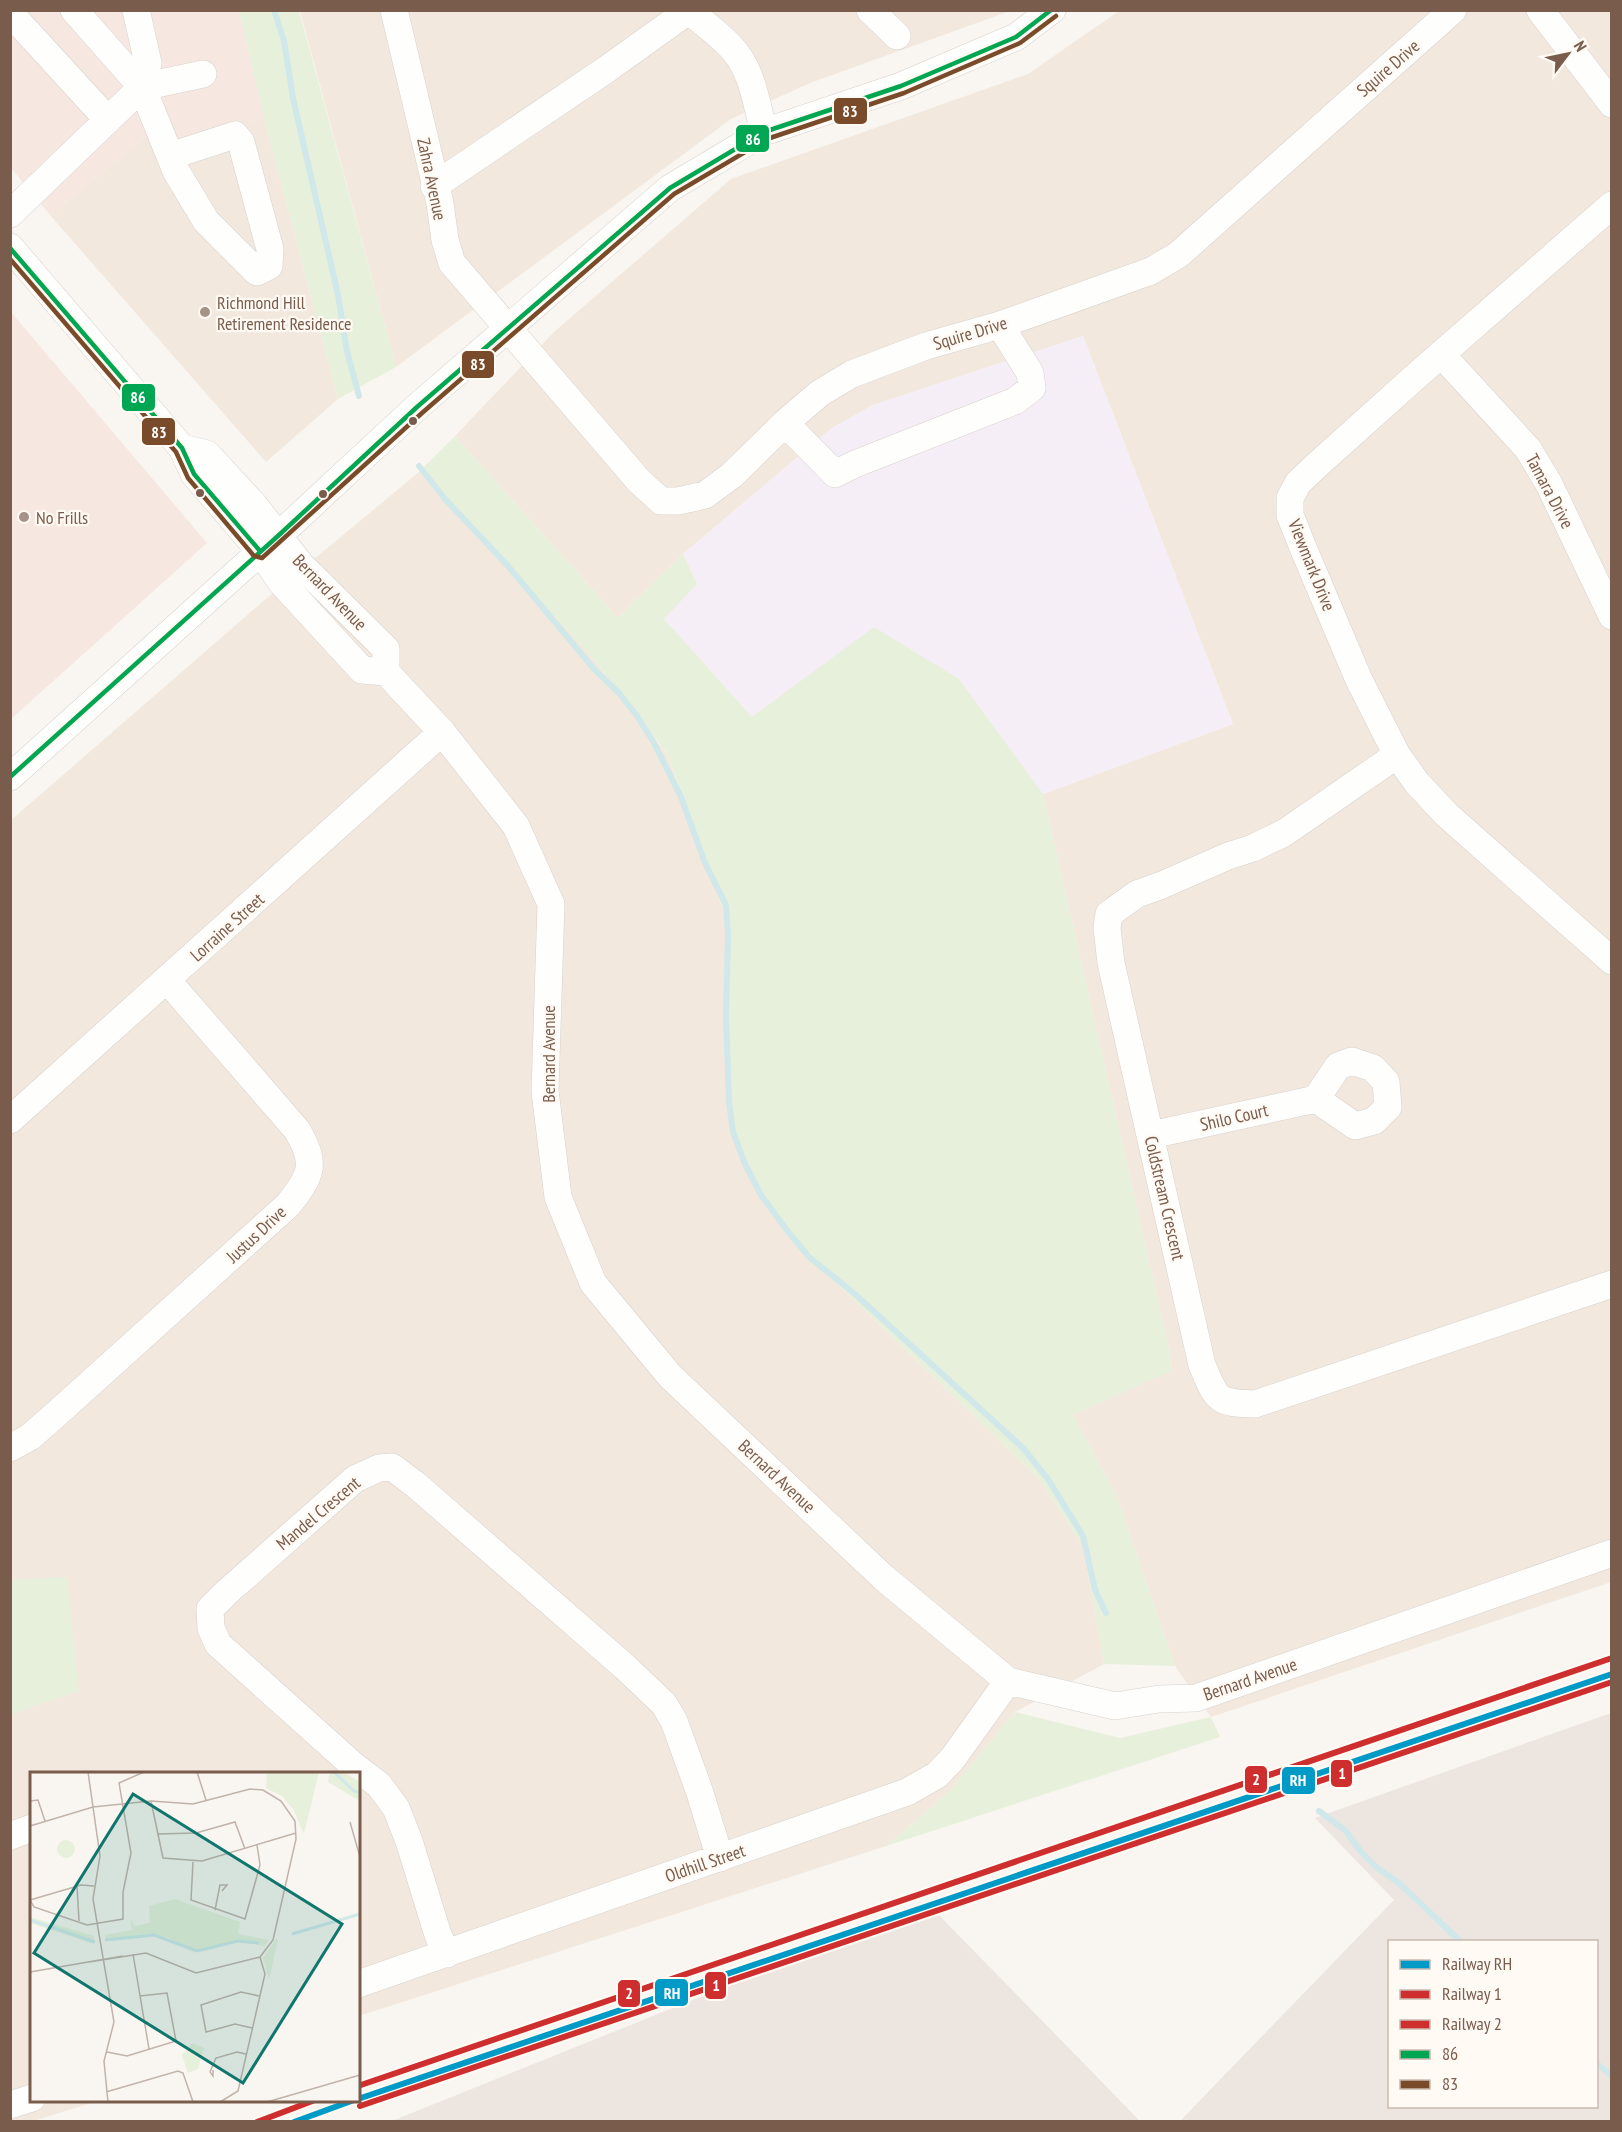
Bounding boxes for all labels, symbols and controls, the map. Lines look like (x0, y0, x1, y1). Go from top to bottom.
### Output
north arrow (1538, 24, 1598, 84)
street label: Squire Drive (1352, 34, 1424, 102)
text: N (1570, 37, 1591, 55)
line badge: 83 (833, 97, 868, 125)
text: 83 (842, 101, 858, 121)
line badge: 86 (735, 124, 770, 153)
text: 86 (745, 129, 761, 149)
street label: Zahra Avenue (412, 136, 452, 222)
place label: Richmond Hill Retirement Residence (217, 291, 351, 335)
marker: Richmond Hill Retirement Residence (198, 305, 212, 319)
street label: Squire Drive (930, 311, 1010, 355)
line badge: 83 (461, 350, 495, 379)
text: 83 (470, 354, 486, 374)
line badge: 86 (121, 383, 156, 412)
text: 86 (130, 387, 146, 407)
unlabelled marker (407, 415, 419, 427)
line badge: 83 (141, 417, 176, 446)
text: 83 (151, 422, 167, 442)
street label: Tamara Drive (1521, 450, 1579, 532)
unlabelled marker (194, 487, 206, 499)
unlabelled marker (317, 488, 329, 500)
place label: No Frills (36, 506, 88, 529)
marker: No Frills (17, 510, 31, 524)
street label: Viewmark Drive (1283, 515, 1341, 614)
street label: Bernard Avenue (288, 549, 372, 635)
street label: Lorraine Street (185, 888, 269, 966)
street label: Bernard Avenue (537, 1005, 560, 1103)
street label: Shilo Court (1198, 1098, 1270, 1136)
street label: Coldstream Crescent (1140, 1134, 1190, 1262)
street label: Justus Drive (221, 1200, 291, 1268)
street label: Bernard Avenue (733, 1434, 821, 1518)
street label: Mandel Crescent (271, 1471, 365, 1555)
street label: Bernard Avenue (1200, 1652, 1300, 1706)
line badge: 1 (1330, 1759, 1353, 1788)
text: 1 (1338, 1763, 1346, 1783)
line badge: 2 (1244, 1765, 1268, 1794)
line badge: RH (1281, 1766, 1316, 1795)
text: 2 (1252, 1769, 1260, 1789)
text: RH (1290, 1770, 1306, 1790)
inset map (30, 1772, 360, 2102)
street label: Oldhill Street (662, 1839, 748, 1887)
legend (1388, 1940, 1598, 2108)
text: Railway RH (1442, 1952, 1512, 1975)
line badge: 1 (704, 1971, 727, 2000)
text: 1 (712, 1975, 720, 1995)
line badge: RH (654, 1978, 689, 2007)
line badge: 2 (617, 1979, 641, 2008)
text: Railway 1 (1442, 1982, 1502, 2005)
text: 2 (625, 1983, 633, 2003)
text: RH (664, 1983, 680, 2003)
text: Railway 2 (1442, 2012, 1502, 2035)
text: 86 (1442, 2042, 1458, 2065)
text: 83 (1442, 2072, 1458, 2095)

